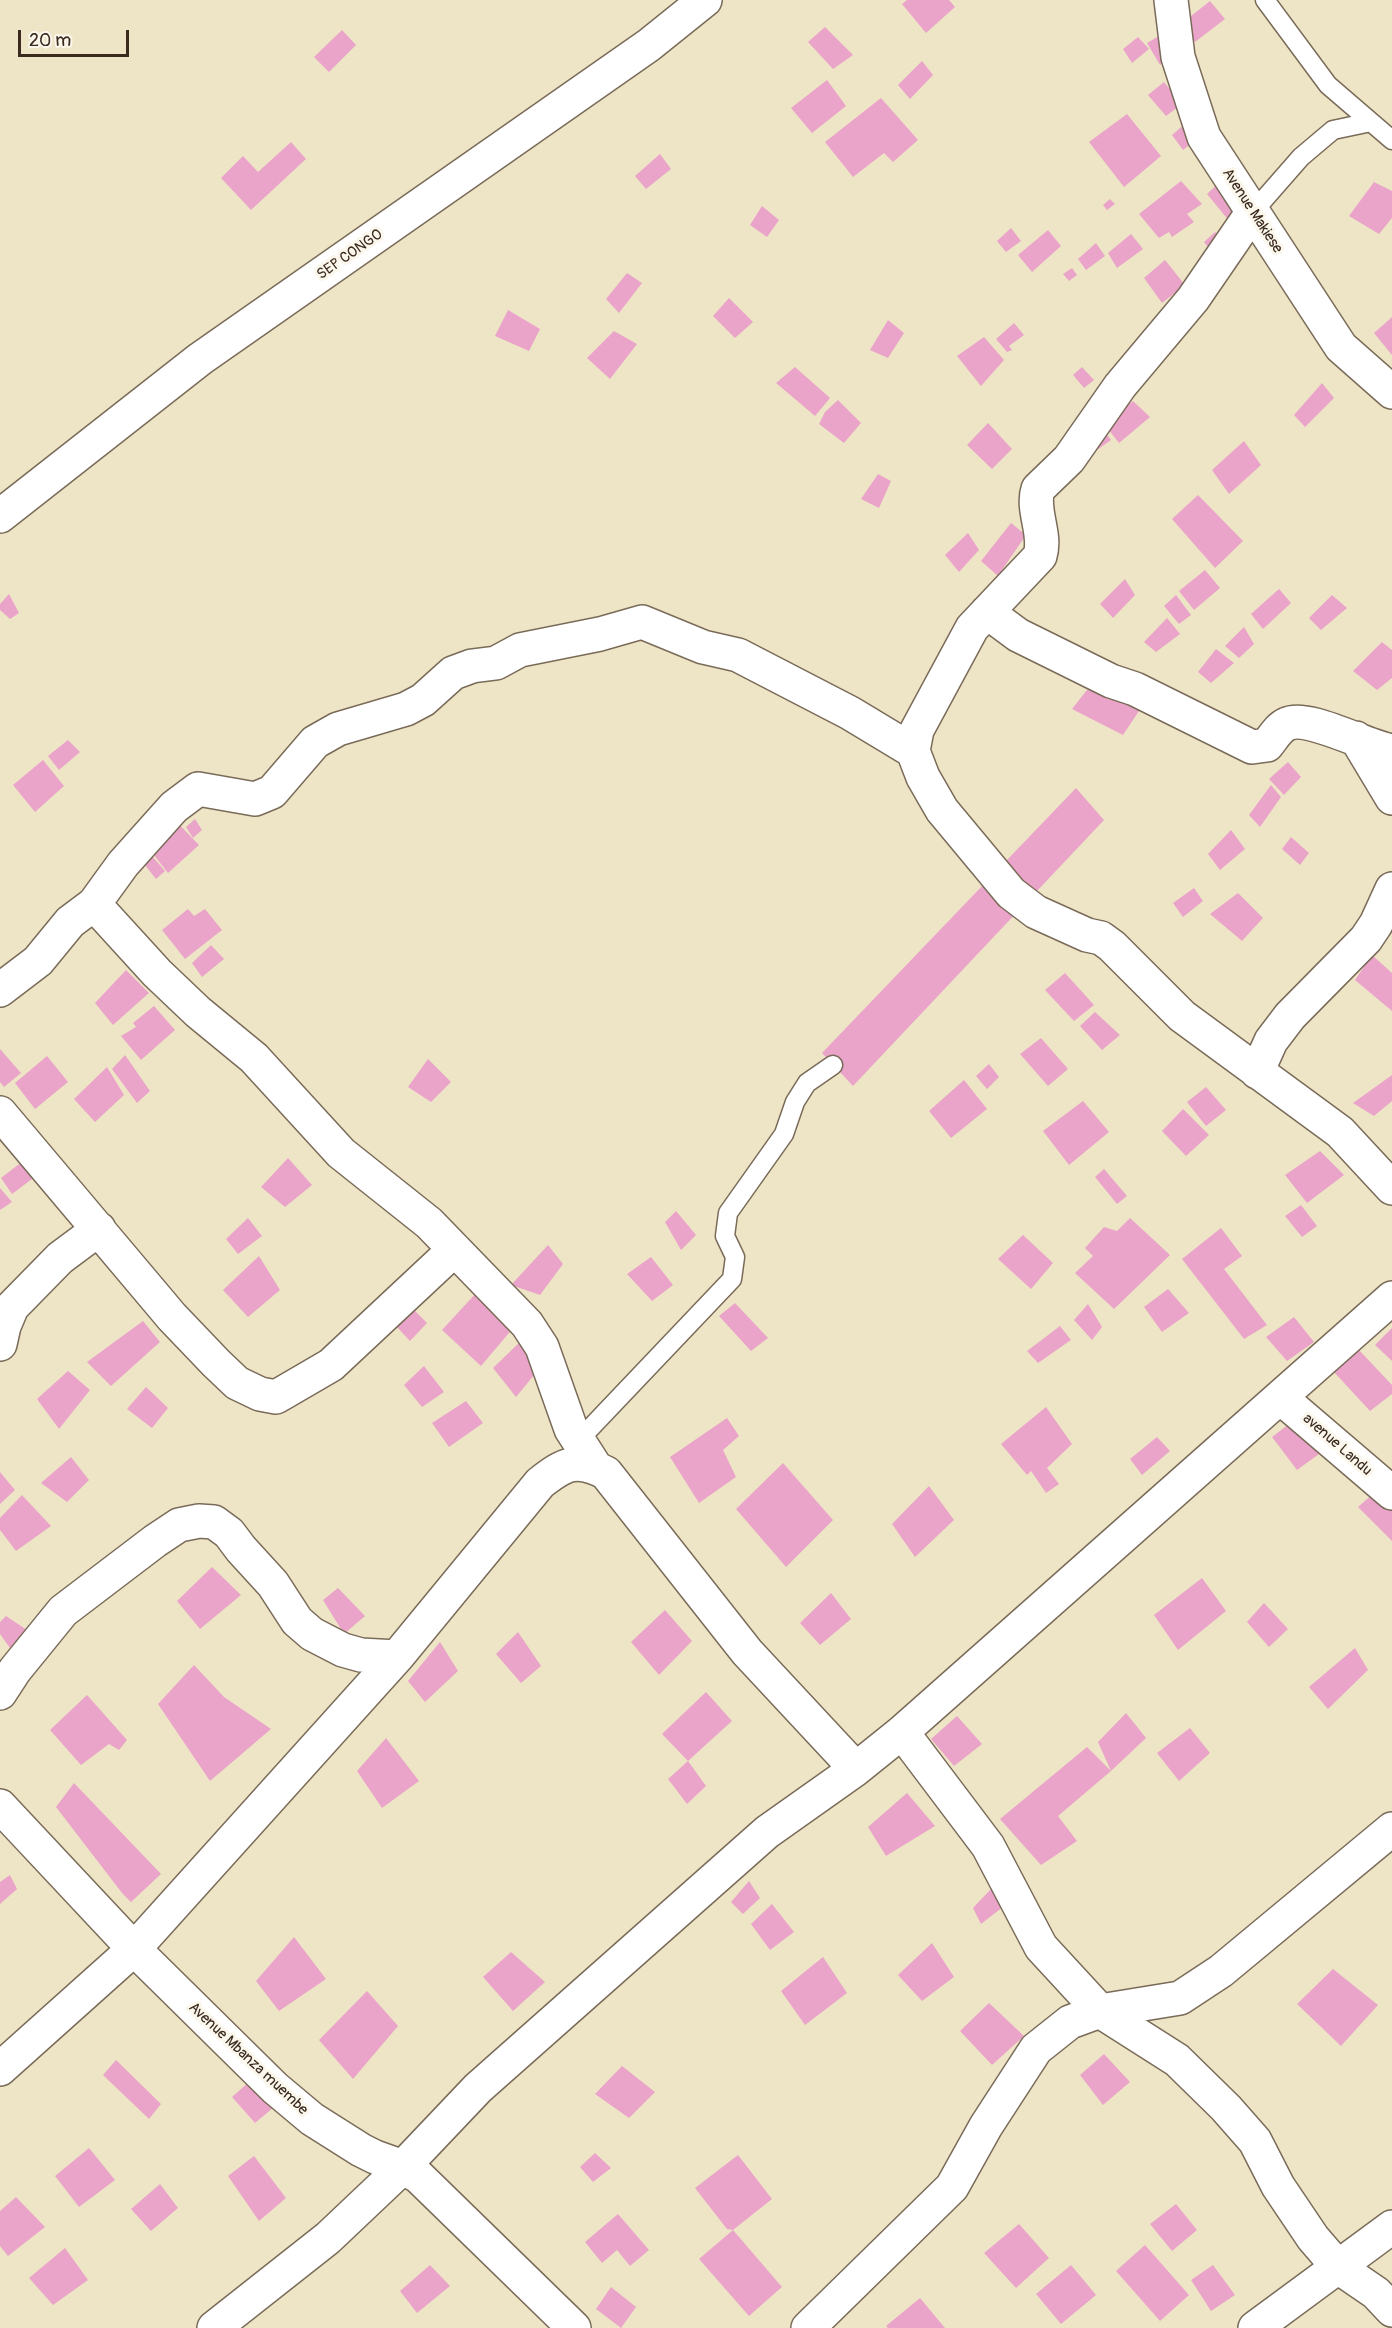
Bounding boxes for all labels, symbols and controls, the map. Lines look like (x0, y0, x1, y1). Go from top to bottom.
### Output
scale bar (21, 18, 132, 56)
text: 20 m (29, 29, 71, 52)
street label: Avenue Makiese (1218, 165, 1286, 257)
street label: SEP CONGO (314, 226, 386, 284)
street label: avenue Landu (1299, 1410, 1375, 1480)
street label: Avenue Mbanza muembe (185, 1999, 311, 2119)

